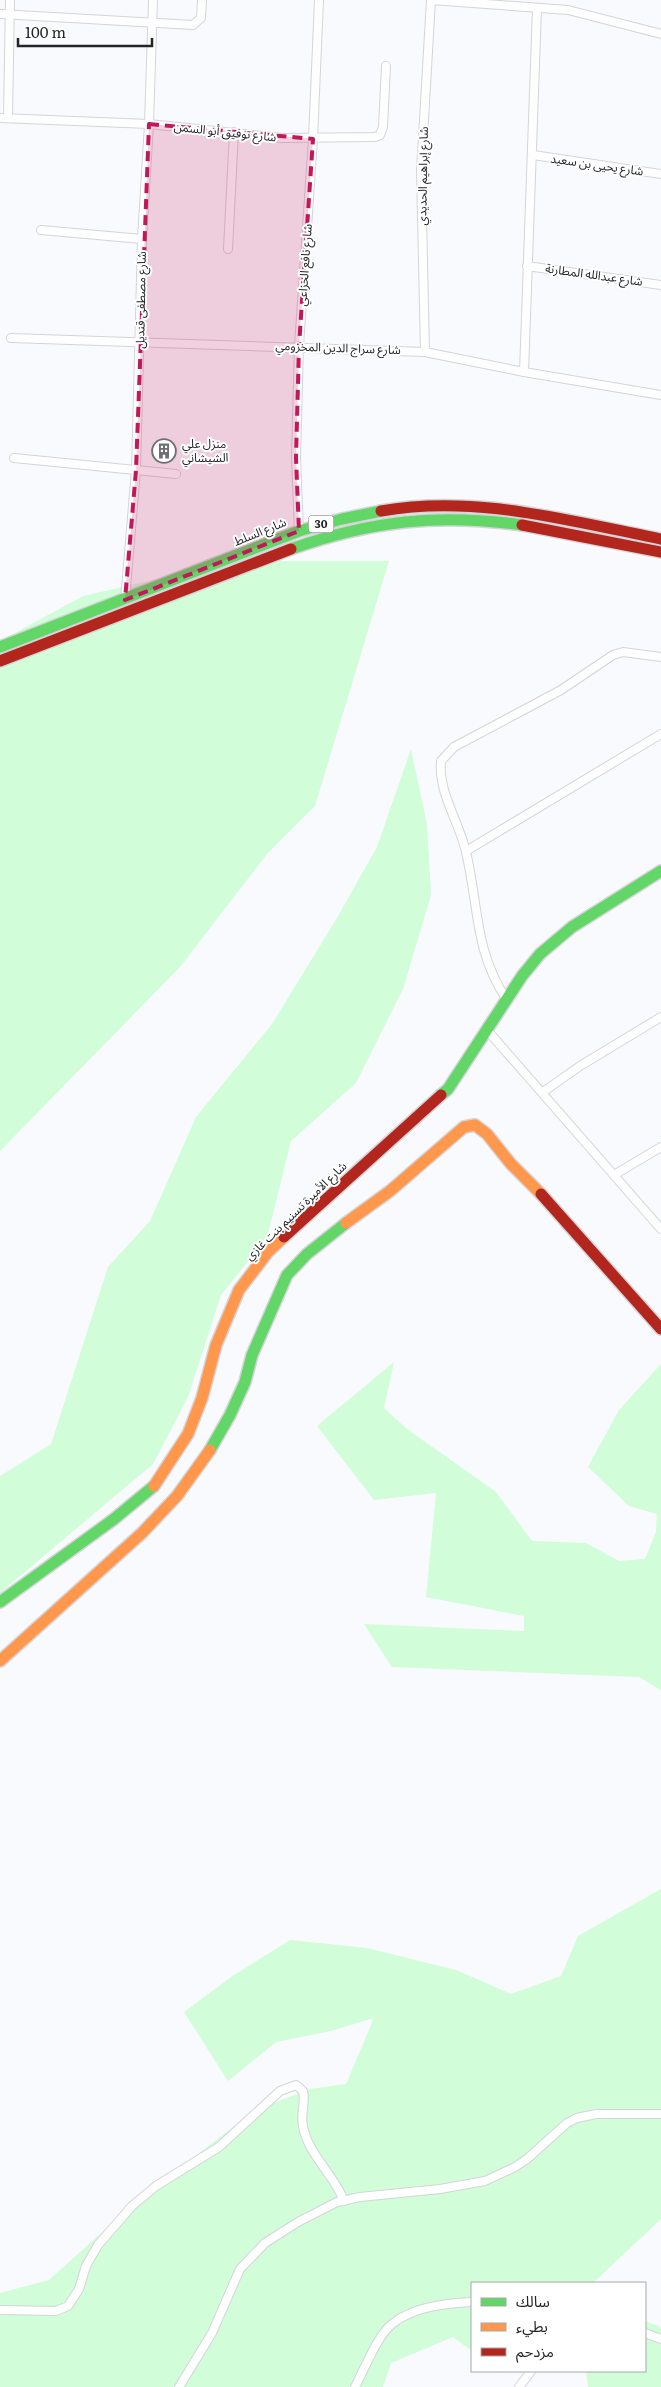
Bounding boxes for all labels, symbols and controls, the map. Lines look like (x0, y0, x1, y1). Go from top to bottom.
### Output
scale bar (18, 15, 151, 47)
text: 100 m (25, 20, 66, 43)
street label: شارع توفيق أبو السمن (173, 117, 277, 146)
street label: شارع إبراهيم الحديدي (412, 126, 434, 226)
street label: شارع يحيى بن سعيد (549, 149, 645, 180)
street label: شارع نافع الخزاعي (292, 223, 318, 307)
street label: شارع مصطفى قنديل (130, 251, 151, 349)
street label: شارع عبدالله المطارنة (544, 258, 644, 291)
street label: شارع سراج الدين المخزومي (275, 336, 401, 360)
place label: منزل علي الشيشاني (182, 434, 229, 468)
building icon: منزل علي الشيشاني (151, 438, 177, 464)
street label: شارع السلط (231, 512, 289, 551)
road number: 30 (308, 516, 334, 532)
street label: شارع الأميرة تسنيم بنت غازي (240, 1157, 351, 1265)
legend (471, 2282, 646, 2372)
text: سالك (516, 2289, 550, 2312)
text: بطيء (516, 2314, 548, 2338)
text: مزدحم (516, 2339, 554, 2363)

